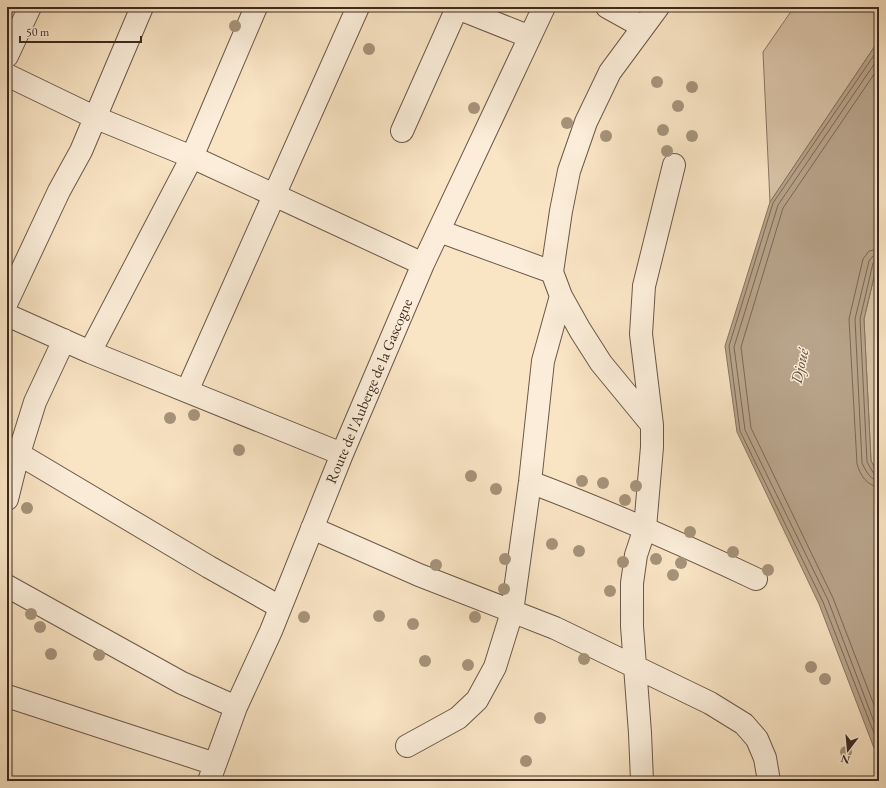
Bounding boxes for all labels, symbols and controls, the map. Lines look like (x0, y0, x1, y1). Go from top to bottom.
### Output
scale bar (20, 18, 141, 44)
text: 50 m (26, 24, 50, 40)
street label: Route de l'Auberge de la Gascogne (321, 295, 416, 486)
water label: Djoué (785, 345, 814, 387)
north arrow (828, 730, 868, 770)
text: N (839, 752, 851, 768)

